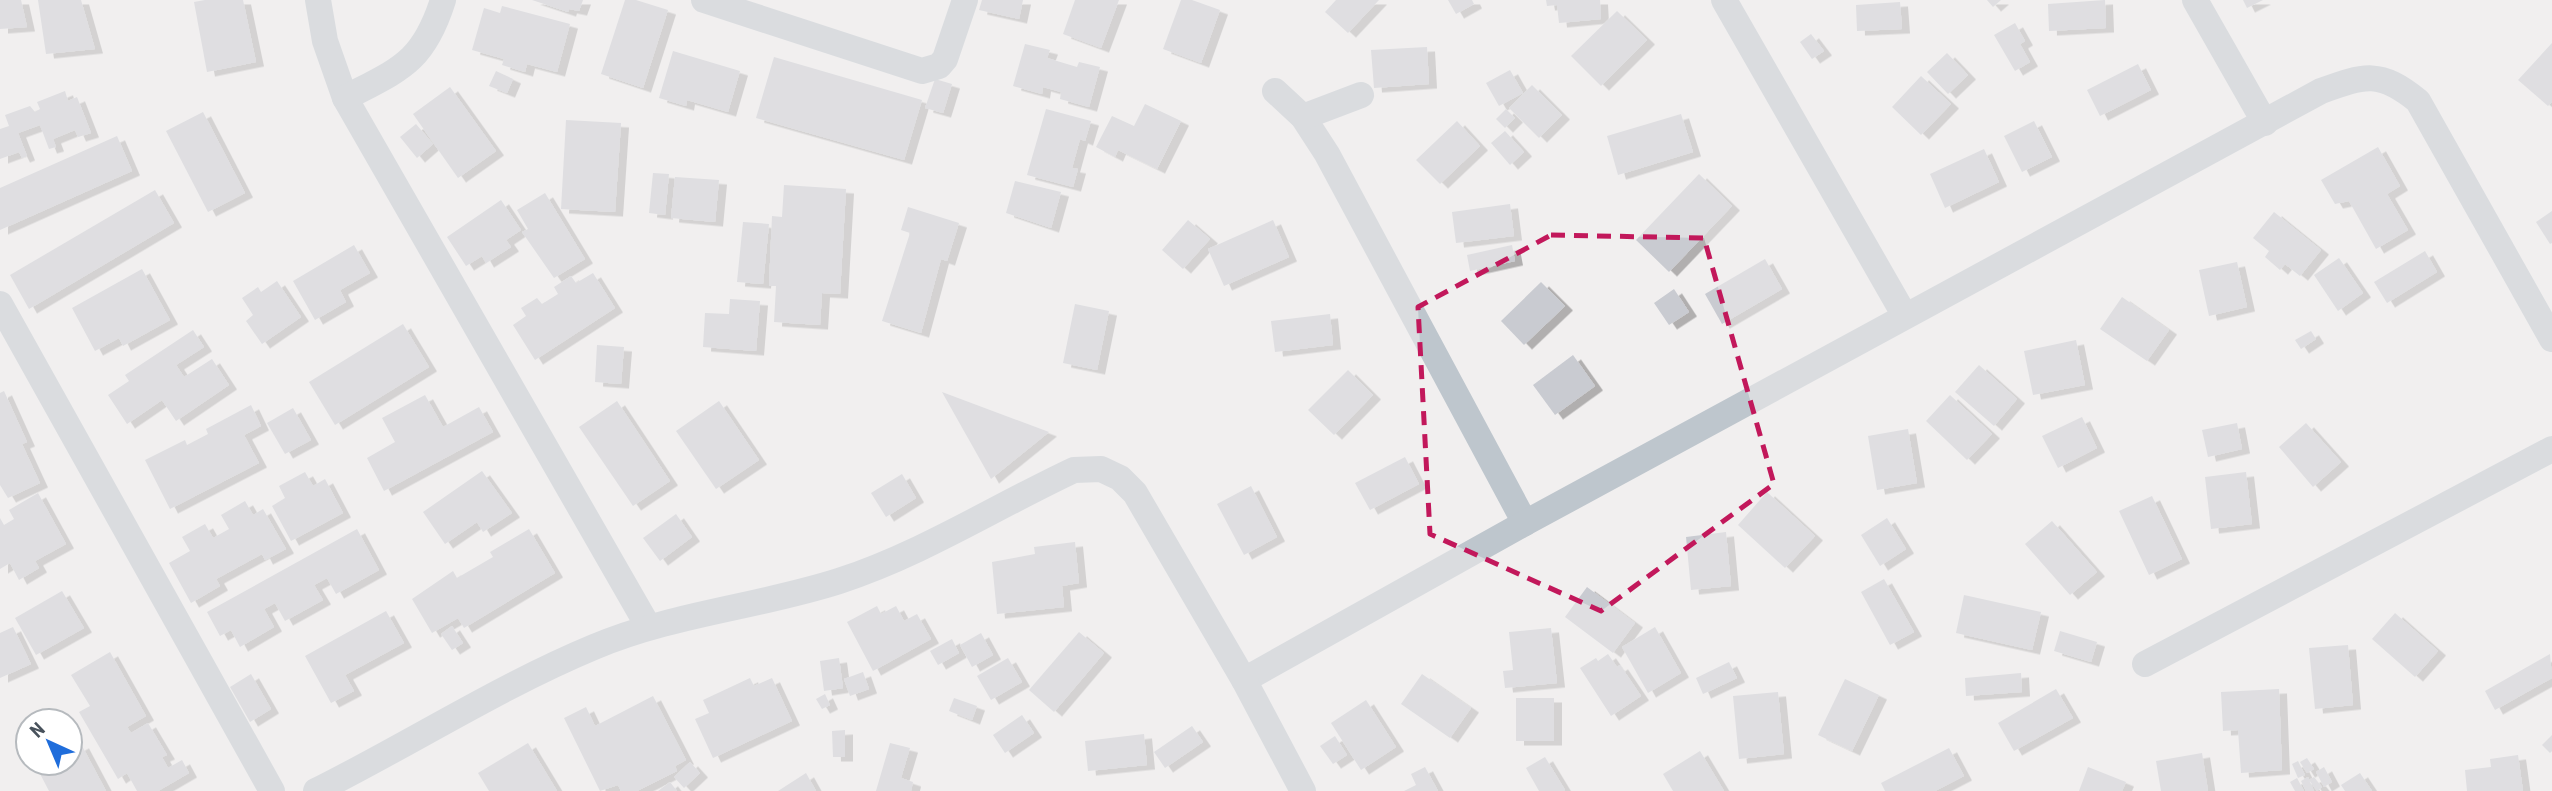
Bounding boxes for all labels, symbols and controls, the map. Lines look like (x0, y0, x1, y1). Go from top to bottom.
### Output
north arrow (14, 707, 84, 777)
text: N (25, 718, 50, 742)

